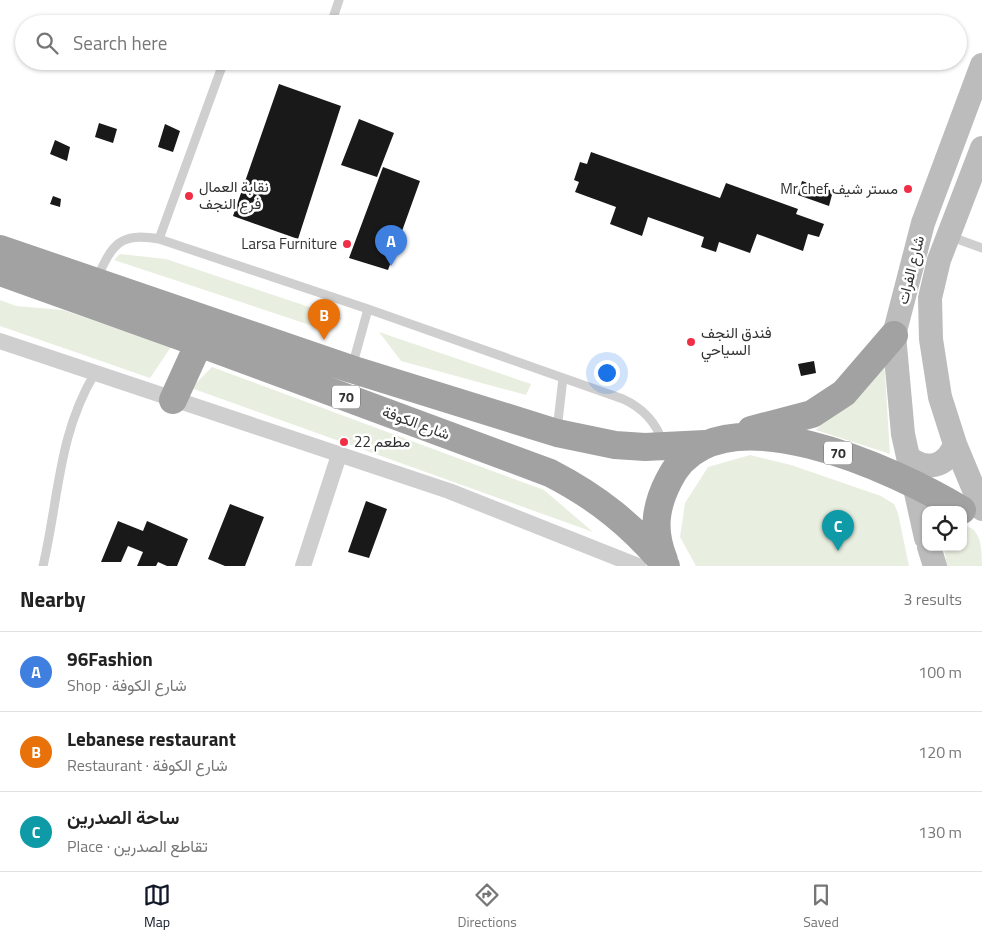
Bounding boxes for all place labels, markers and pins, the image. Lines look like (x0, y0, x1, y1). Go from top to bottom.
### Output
place label: نقابة العمال فرع النجف (199, 175, 269, 215)
place label: Mr chef مستر شيف (780, 177, 898, 200)
marker: Mr chef مستر شيف (902, 183, 914, 195)
marker: نقابة العمال فرع النجف (183, 190, 195, 202)
pin: A (375, 225, 407, 266)
place label: Larsa Furniture (241, 232, 337, 255)
marker: Larsa Furniture (341, 238, 353, 250)
pin: B (308, 299, 340, 340)
place label: فندق النجف السياحي (701, 321, 772, 363)
marker: فندق النجف السياحي (685, 336, 697, 348)
place label: مطعم 22 (354, 430, 410, 453)
marker: مطعم 22 (338, 436, 350, 448)
pin: C (822, 510, 854, 551)

